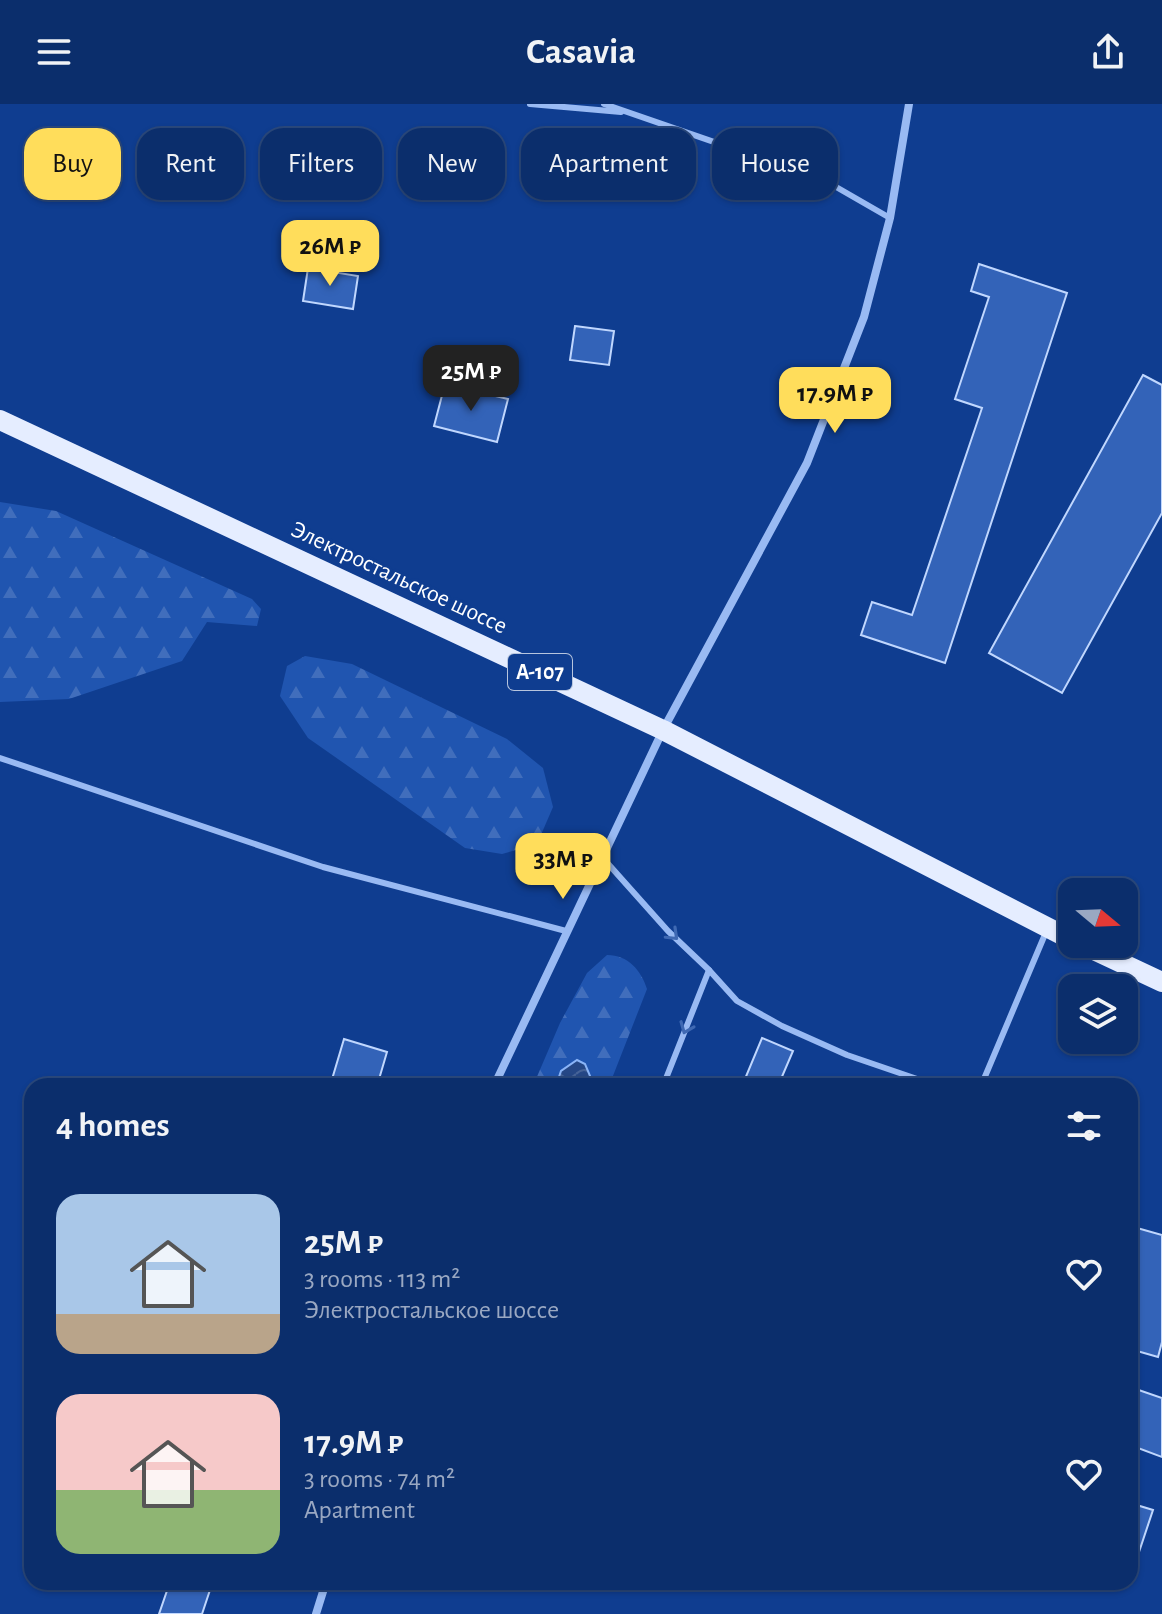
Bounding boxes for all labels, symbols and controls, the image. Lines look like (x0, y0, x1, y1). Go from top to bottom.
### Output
icon: menu (32, 30, 76, 74)
icon: share (1086, 30, 1130, 74)
text: Casavia (526, 34, 636, 70)
chip: Buy (24, 128, 121, 200)
chip: Rent (137, 128, 244, 200)
chip: Filters (260, 128, 382, 200)
chip: New (398, 128, 505, 200)
chip: Apartment (521, 128, 696, 200)
chip: House (712, 128, 838, 200)
pin: 26M ₽ (274, 220, 386, 288)
text: 26M ₽ (299, 233, 361, 259)
pin: 25M ₽ (415, 345, 527, 413)
text: 25M ₽ (441, 358, 501, 384)
pin: 17.9M ₽ (761, 367, 909, 435)
text: 17.9M ₽ (797, 380, 873, 406)
street label: Электростальское шоссе (287, 517, 511, 639)
road number: А-107 (508, 654, 572, 690)
pin: 33M ₽ (507, 833, 619, 901)
text: 33M ₽ (533, 846, 593, 872)
north arrow (1058, 878, 1138, 958)
map controls (1058, 878, 1138, 1054)
one-way arrow (664, 926, 678, 941)
button: layers (1058, 974, 1138, 1054)
one-way arrow (679, 1020, 696, 1034)
icon: filters (1062, 1104, 1106, 1148)
text: 4 homes (56, 1109, 170, 1143)
icon: home (120, 1226, 216, 1322)
text: 25M ₽ (304, 1226, 383, 1260)
icon: heart (1062, 1252, 1106, 1296)
text: 3 rooms · 113 m² (304, 1266, 460, 1292)
text: Электростальское шоссе (304, 1297, 559, 1323)
icon: home (120, 1426, 216, 1522)
text: 17.9M ₽ (304, 1426, 403, 1460)
icon: heart (1062, 1452, 1106, 1496)
text: 3 rooms · 74 m² (304, 1466, 455, 1492)
text: Apartment (304, 1497, 415, 1523)

